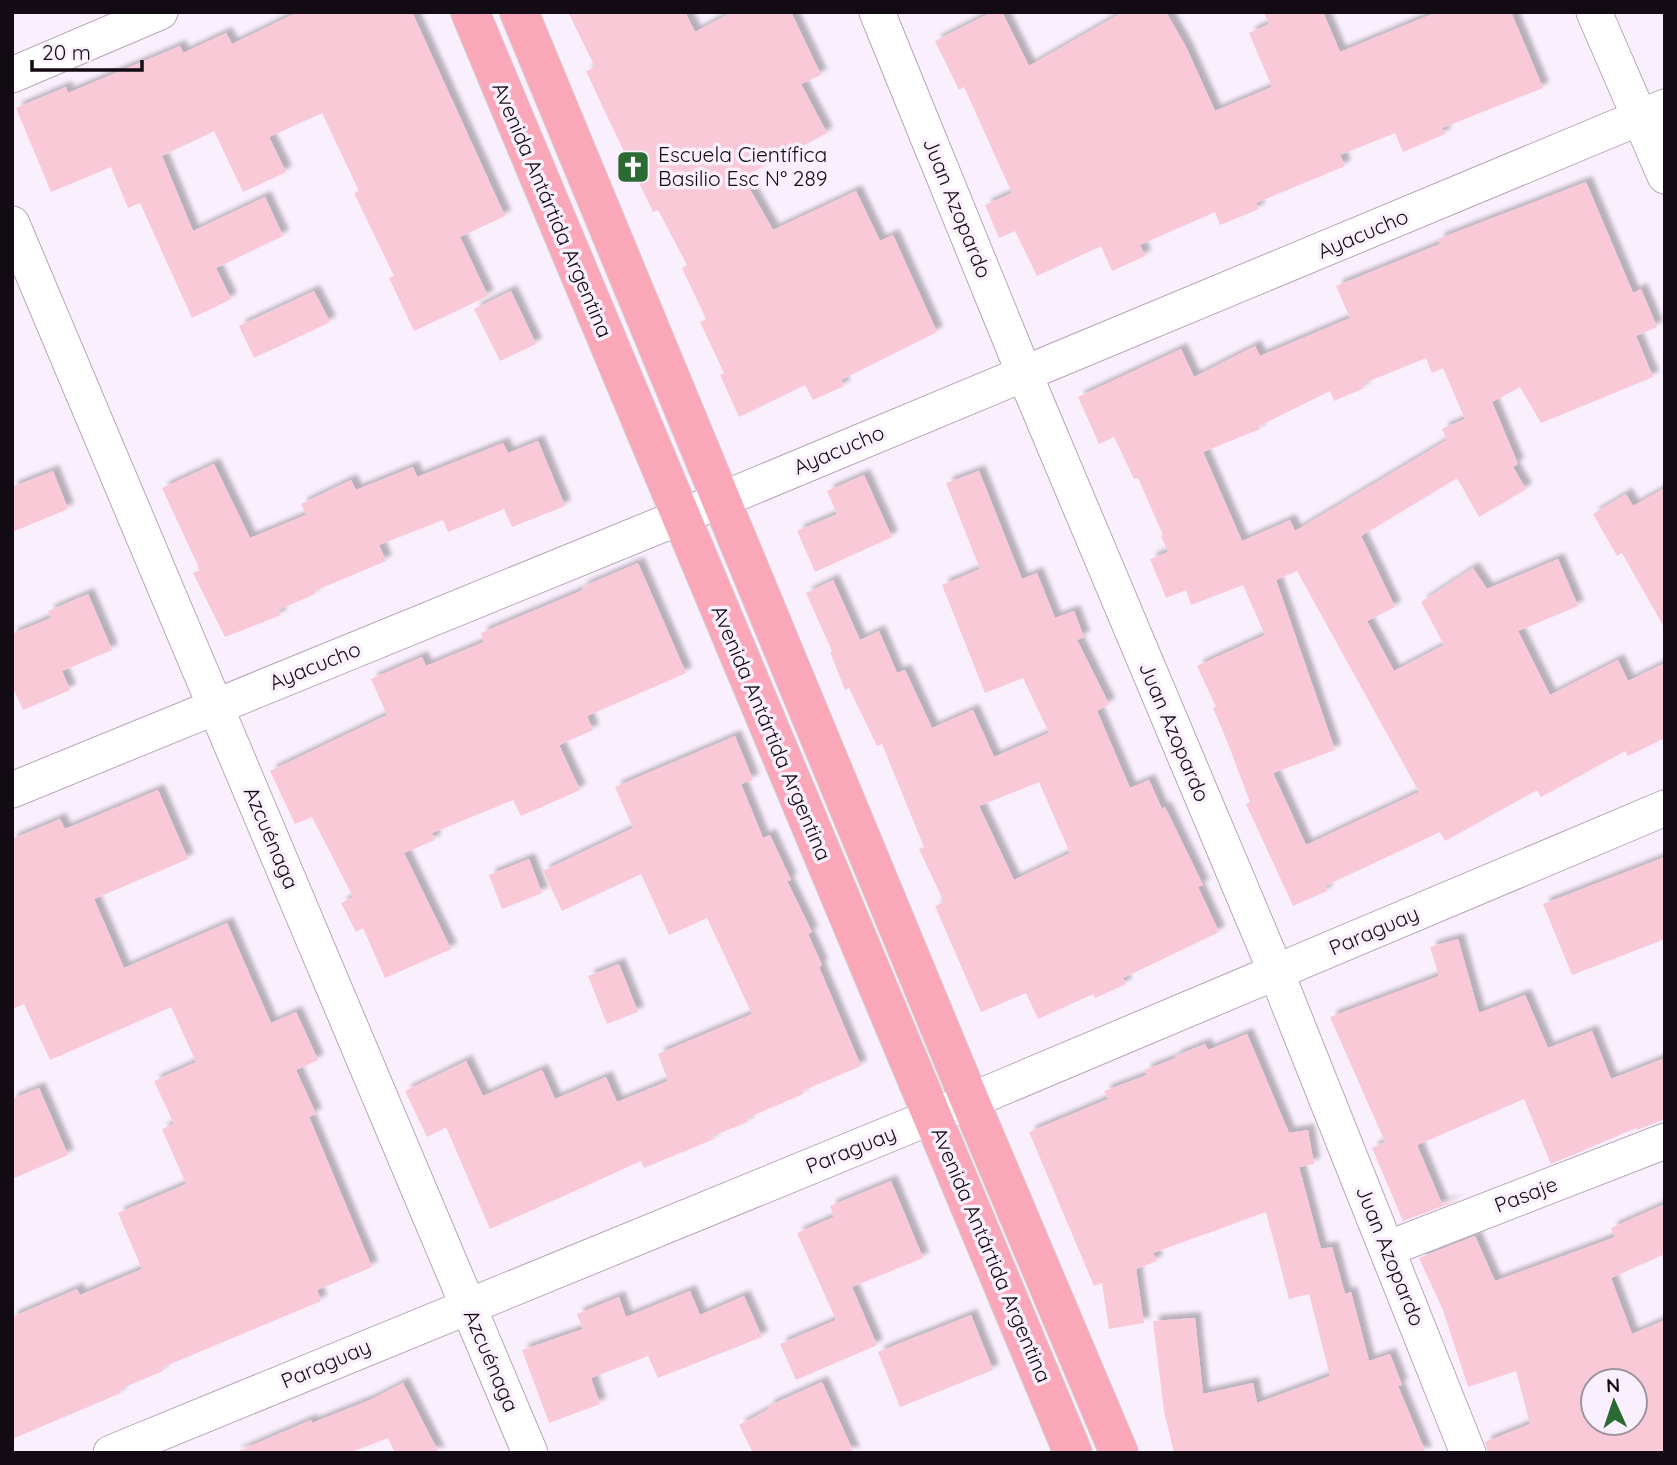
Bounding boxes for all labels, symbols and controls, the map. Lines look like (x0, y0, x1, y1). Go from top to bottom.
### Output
scale bar (32, 28, 142, 72)
text: 20 m (42, 39, 91, 65)
street label: Avenida Antártida Argentina (487, 78, 619, 341)
street label: Juan Azopardo (918, 134, 998, 282)
place label: Escuela Científica Basilio Esc N° 289 (658, 141, 828, 191)
church icon: Escuela Científica Basilio Esc N° 289 (614, 148, 652, 186)
street label: Ayacucho (1313, 202, 1412, 264)
street label: Ayacucho (789, 418, 888, 480)
street label: Avenida Antártida Argentina (706, 601, 838, 864)
street label: Ayacucho (265, 635, 364, 695)
street label: Juan Azopardo (1134, 658, 1216, 805)
street label: Azcuénaga (239, 782, 305, 893)
street label: Paraguay (1325, 900, 1423, 961)
street label: Paraguay (802, 1119, 900, 1179)
street label: Avenida Antártida Argentina (926, 1123, 1058, 1386)
street label: Pasaje (1490, 1170, 1561, 1218)
street label: Juan Azopardo (1351, 1182, 1431, 1330)
street label: Azcuénaga (459, 1305, 525, 1416)
street label: Paraguay (277, 1333, 375, 1394)
north arrow (1579, 1367, 1649, 1437)
text: N (1606, 1373, 1621, 1397)

